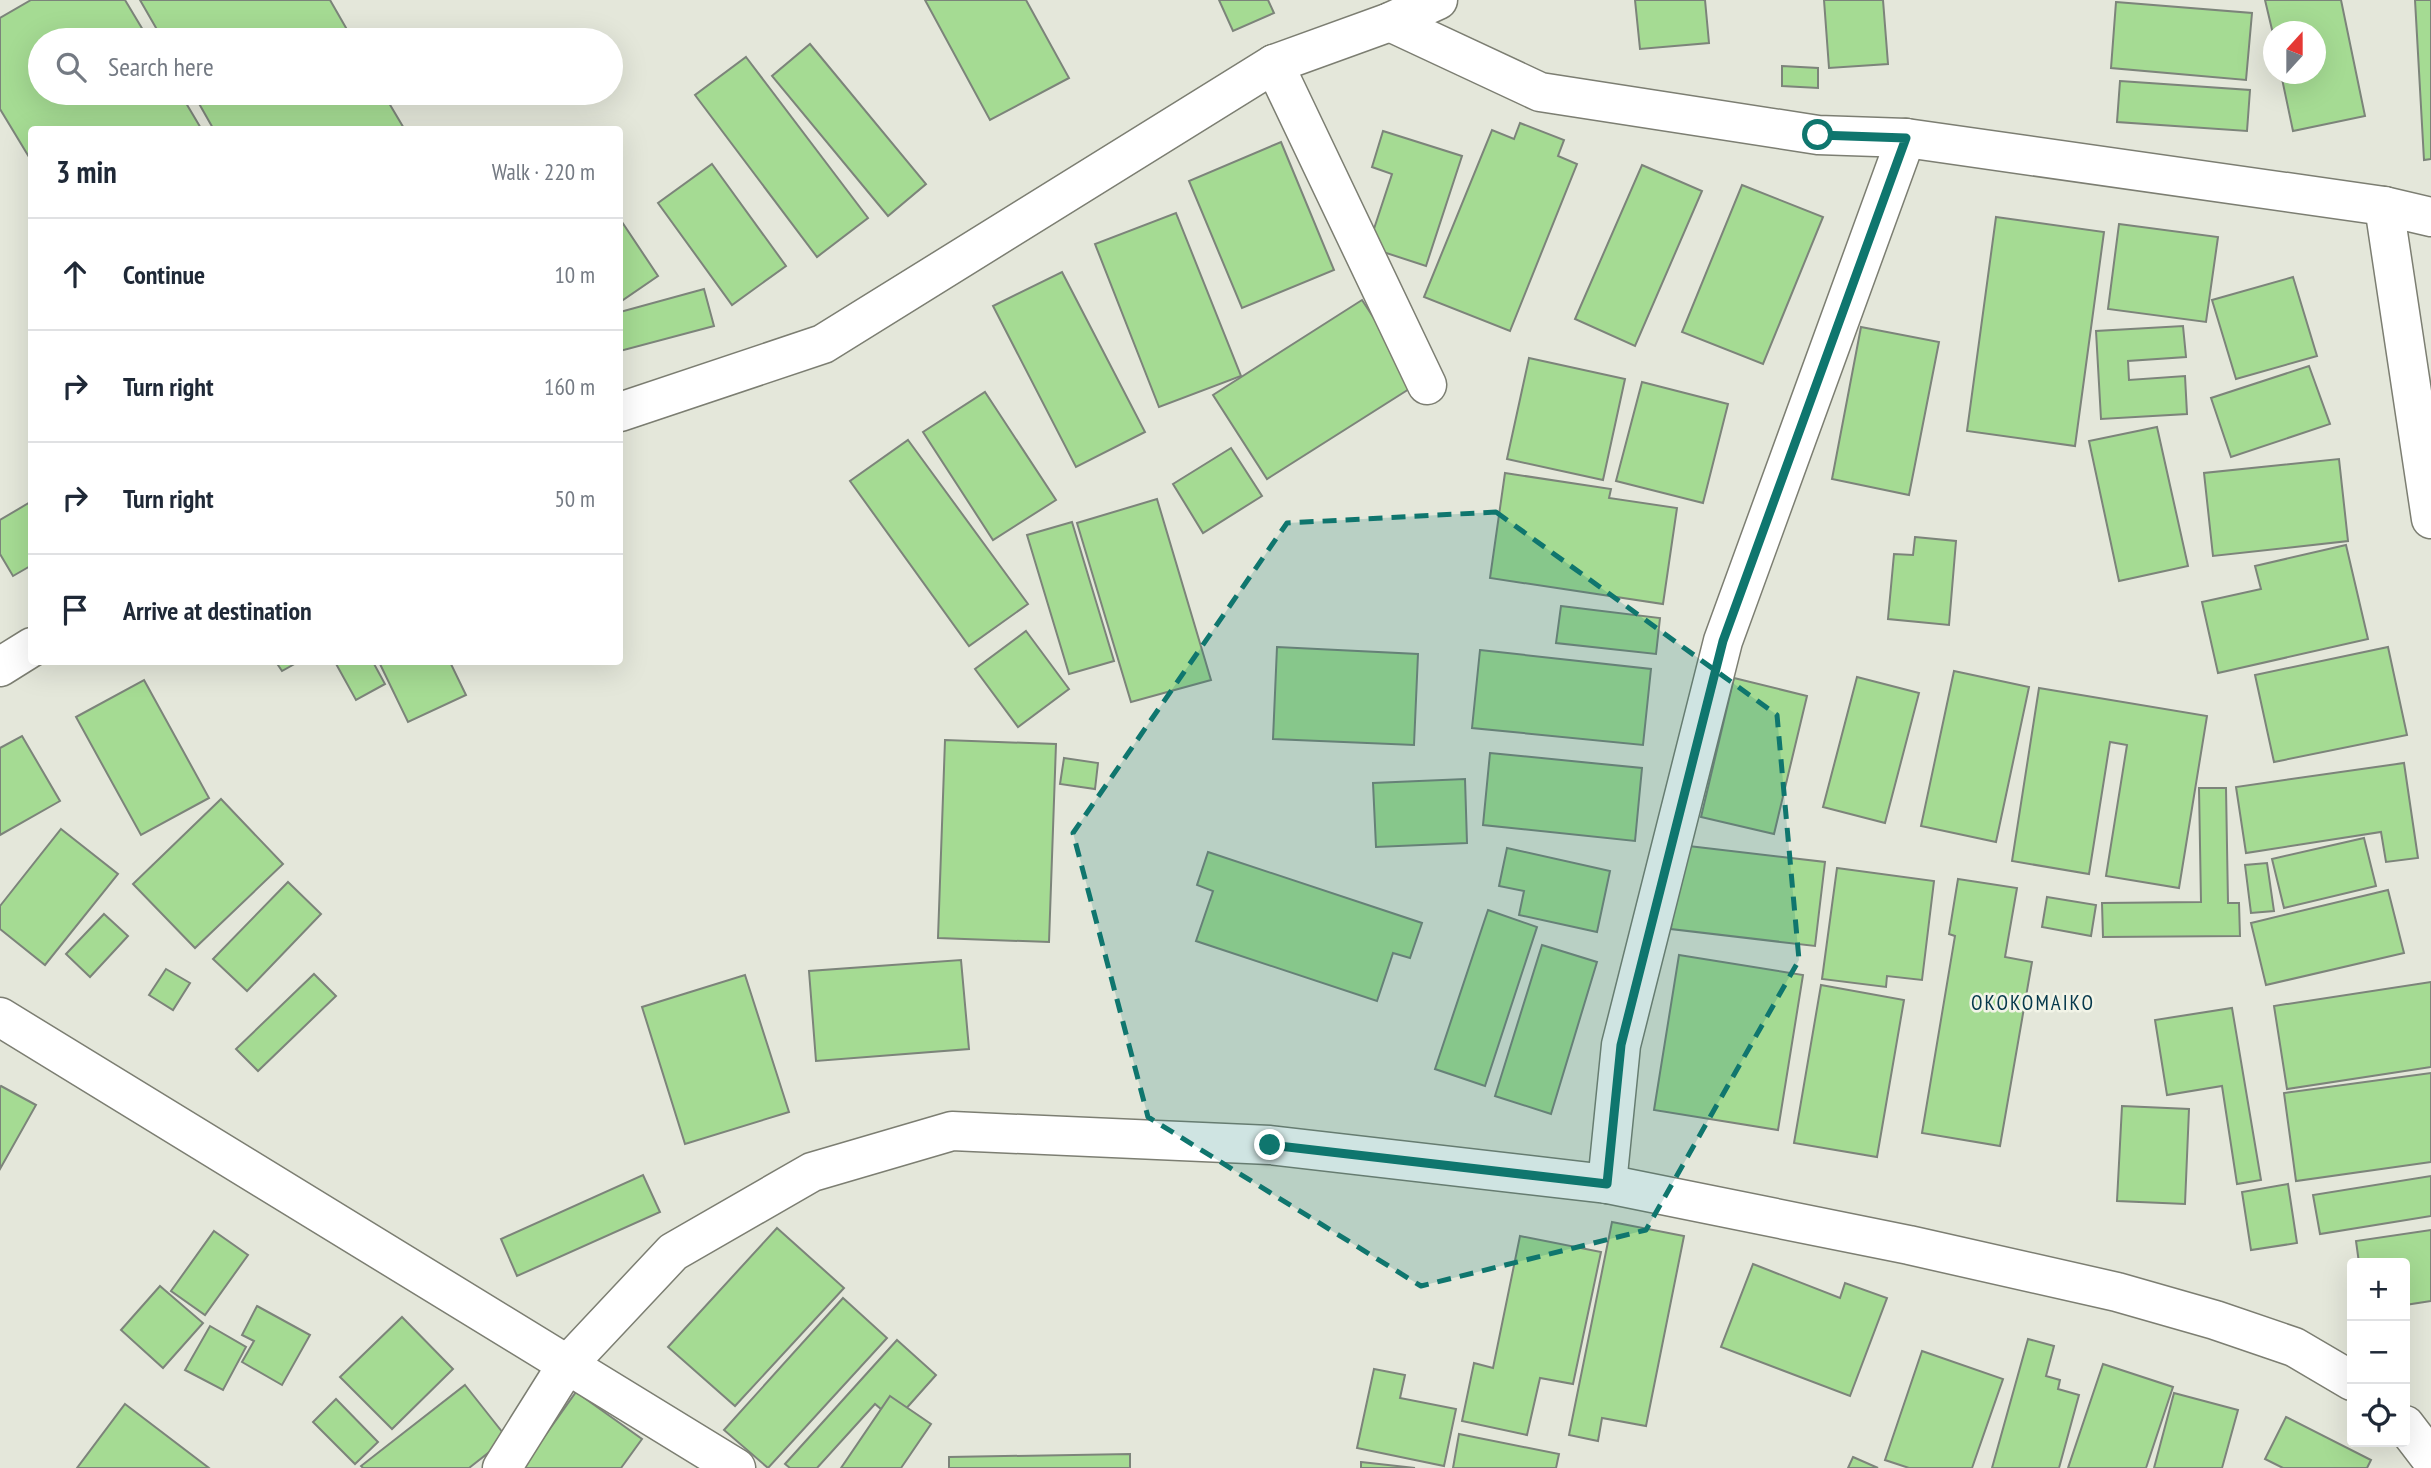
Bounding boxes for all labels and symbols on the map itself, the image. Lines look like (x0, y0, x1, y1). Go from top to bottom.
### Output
north arrow (2263, 21, 2326, 84)
route start (1802, 119, 1833, 150)
district label: OKOKOMAIKO (1971, 989, 2095, 1016)
route end (1254, 1129, 1285, 1160)

